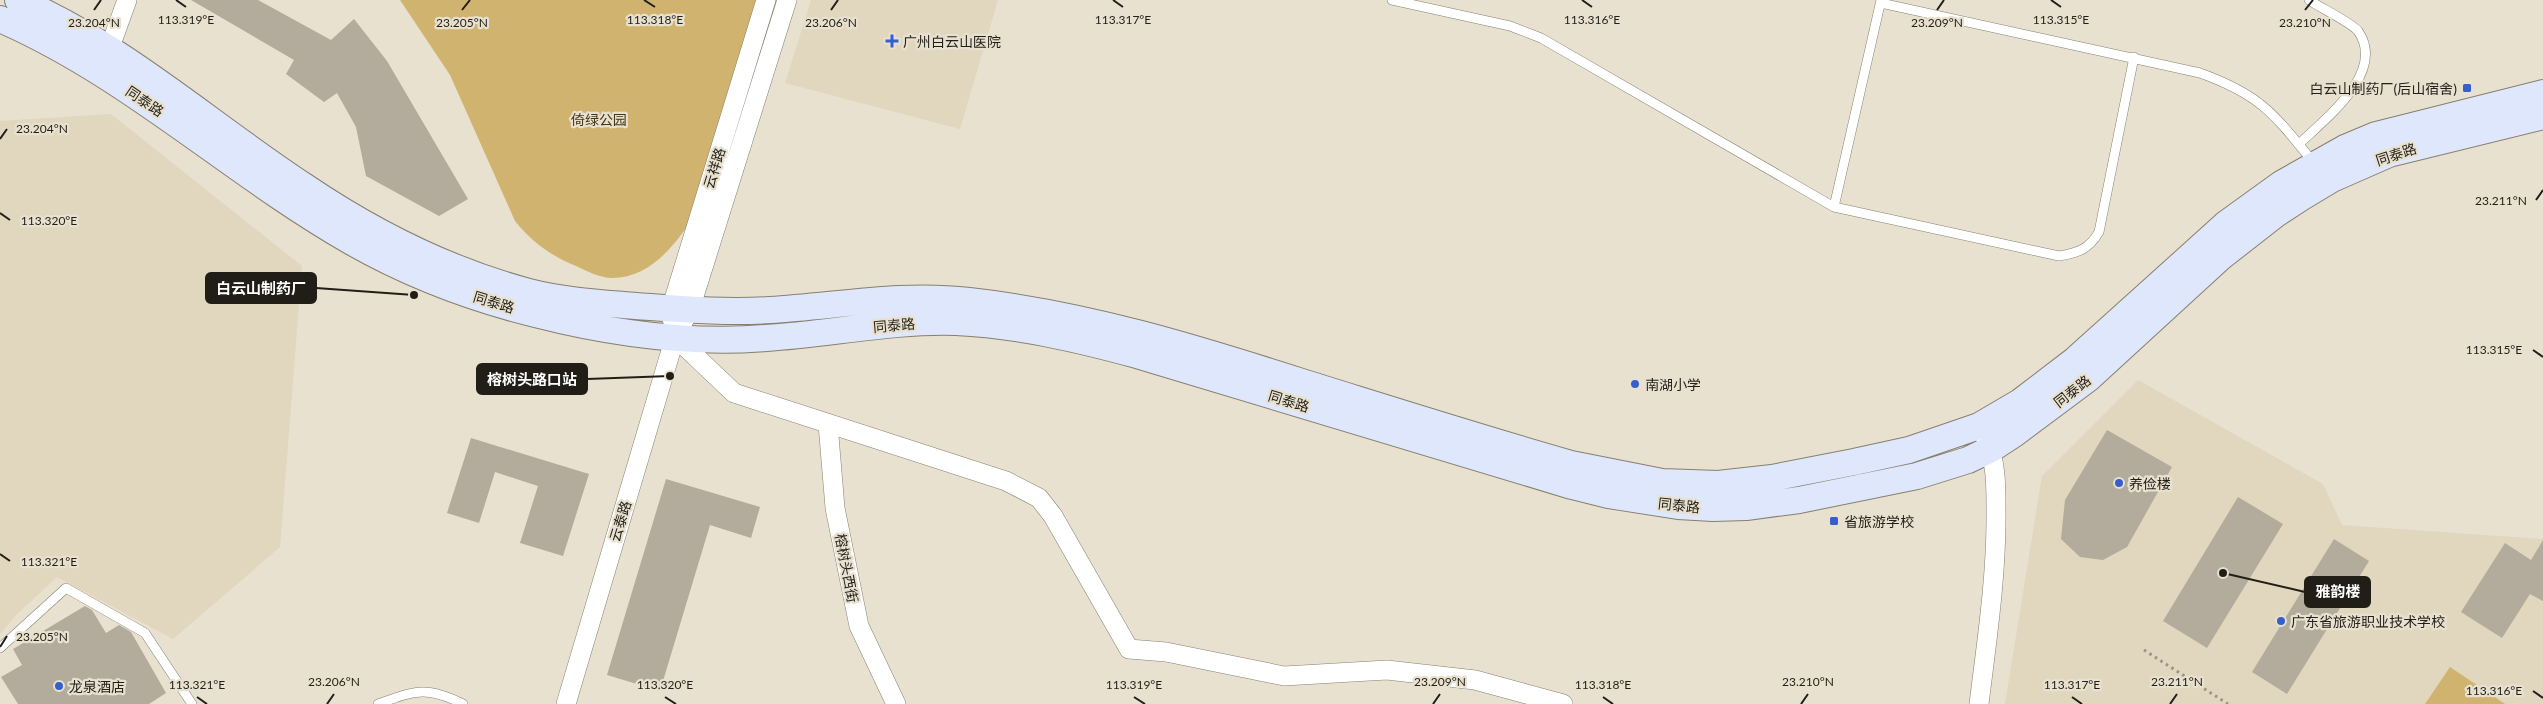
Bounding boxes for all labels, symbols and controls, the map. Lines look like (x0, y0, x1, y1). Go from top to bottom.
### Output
text: 113.319°E (158, 12, 214, 27)
text: 113.318°E (627, 12, 683, 27)
text: 113.317°E (1095, 12, 1151, 27)
text: 113.316°E (1564, 12, 1620, 27)
text: 113.315°E (2033, 12, 2089, 27)
text: 23.204°N (68, 15, 120, 30)
text: 23.205°N (436, 15, 488, 30)
text: 23.206°N (805, 15, 857, 30)
text: 23.209°N (1911, 15, 1963, 30)
text: 23.210°N (2279, 15, 2331, 30)
place label: 广州白云山医院 (903, 33, 1001, 50)
marker: 广州白云山医院 (885, 34, 899, 48)
place label: 白云山制药厂(后山宿舍) (2310, 80, 2457, 97)
street label: 同泰路 (123, 82, 167, 120)
marker: 白云山制药厂(后山宿舍) (2461, 82, 2473, 94)
park label: 倚绿公园 (571, 111, 627, 128)
text: 23.204°N (16, 121, 68, 136)
street label: 同泰路 (2373, 139, 2419, 169)
street label: 云祥路 (700, 145, 728, 191)
text: 23.211°N (2475, 193, 2527, 208)
text: 113.320°E (21, 213, 77, 228)
callout: 白云山制药厂 (206, 273, 316, 303)
text: 白云山制药厂 (216, 279, 306, 297)
street label: 同泰路 (471, 288, 517, 316)
street label: 同泰路 (872, 315, 916, 335)
text: 113.315°E (2466, 342, 2522, 357)
callout: 榕树头路口站 (477, 364, 587, 394)
text: 榕树头路口站 (487, 370, 577, 388)
street label: 同泰路 (2050, 371, 2094, 411)
place label: 南湖小学 (1645, 376, 1701, 393)
marker: 南湖小学 (1629, 378, 1641, 390)
street label: 同泰路 (1266, 387, 1312, 415)
place label: 养俭楼 (2129, 475, 2171, 492)
marker: 养俭楼 (2113, 477, 2125, 489)
street label: 同泰路 (1657, 494, 1701, 516)
street label: 云泰路 (606, 498, 634, 544)
place label: 省旅游学校 (1844, 513, 1914, 530)
marker: 省旅游学校 (1828, 515, 1840, 527)
street label: 榕树头西街 (832, 532, 862, 604)
text: 113.321°E (21, 554, 77, 569)
callout: 雅韵楼 (2305, 577, 2370, 607)
text: 雅韵楼 (2315, 582, 2361, 600)
place label: 广东省旅游职业技术学校 (2291, 613, 2445, 630)
marker: 广东省旅游职业技术学校 (2275, 615, 2287, 627)
text: 23.205°N (16, 629, 68, 644)
text: 23.206°N (308, 674, 360, 689)
text: 23.209°N (1414, 674, 1466, 689)
text: 23.210°N (1782, 674, 1834, 689)
text: 23.211°N (2151, 674, 2203, 689)
text: 113.321°E (169, 677, 225, 692)
text: 113.320°E (637, 677, 693, 692)
text: 113.319°E (1106, 677, 1162, 692)
text: 113.318°E (1575, 677, 1631, 692)
text: 113.317°E (2044, 677, 2100, 692)
place label: 龙泉酒店 (69, 678, 125, 695)
marker: 龙泉酒店 (53, 680, 65, 692)
text: 113.316°E (2466, 683, 2522, 698)

